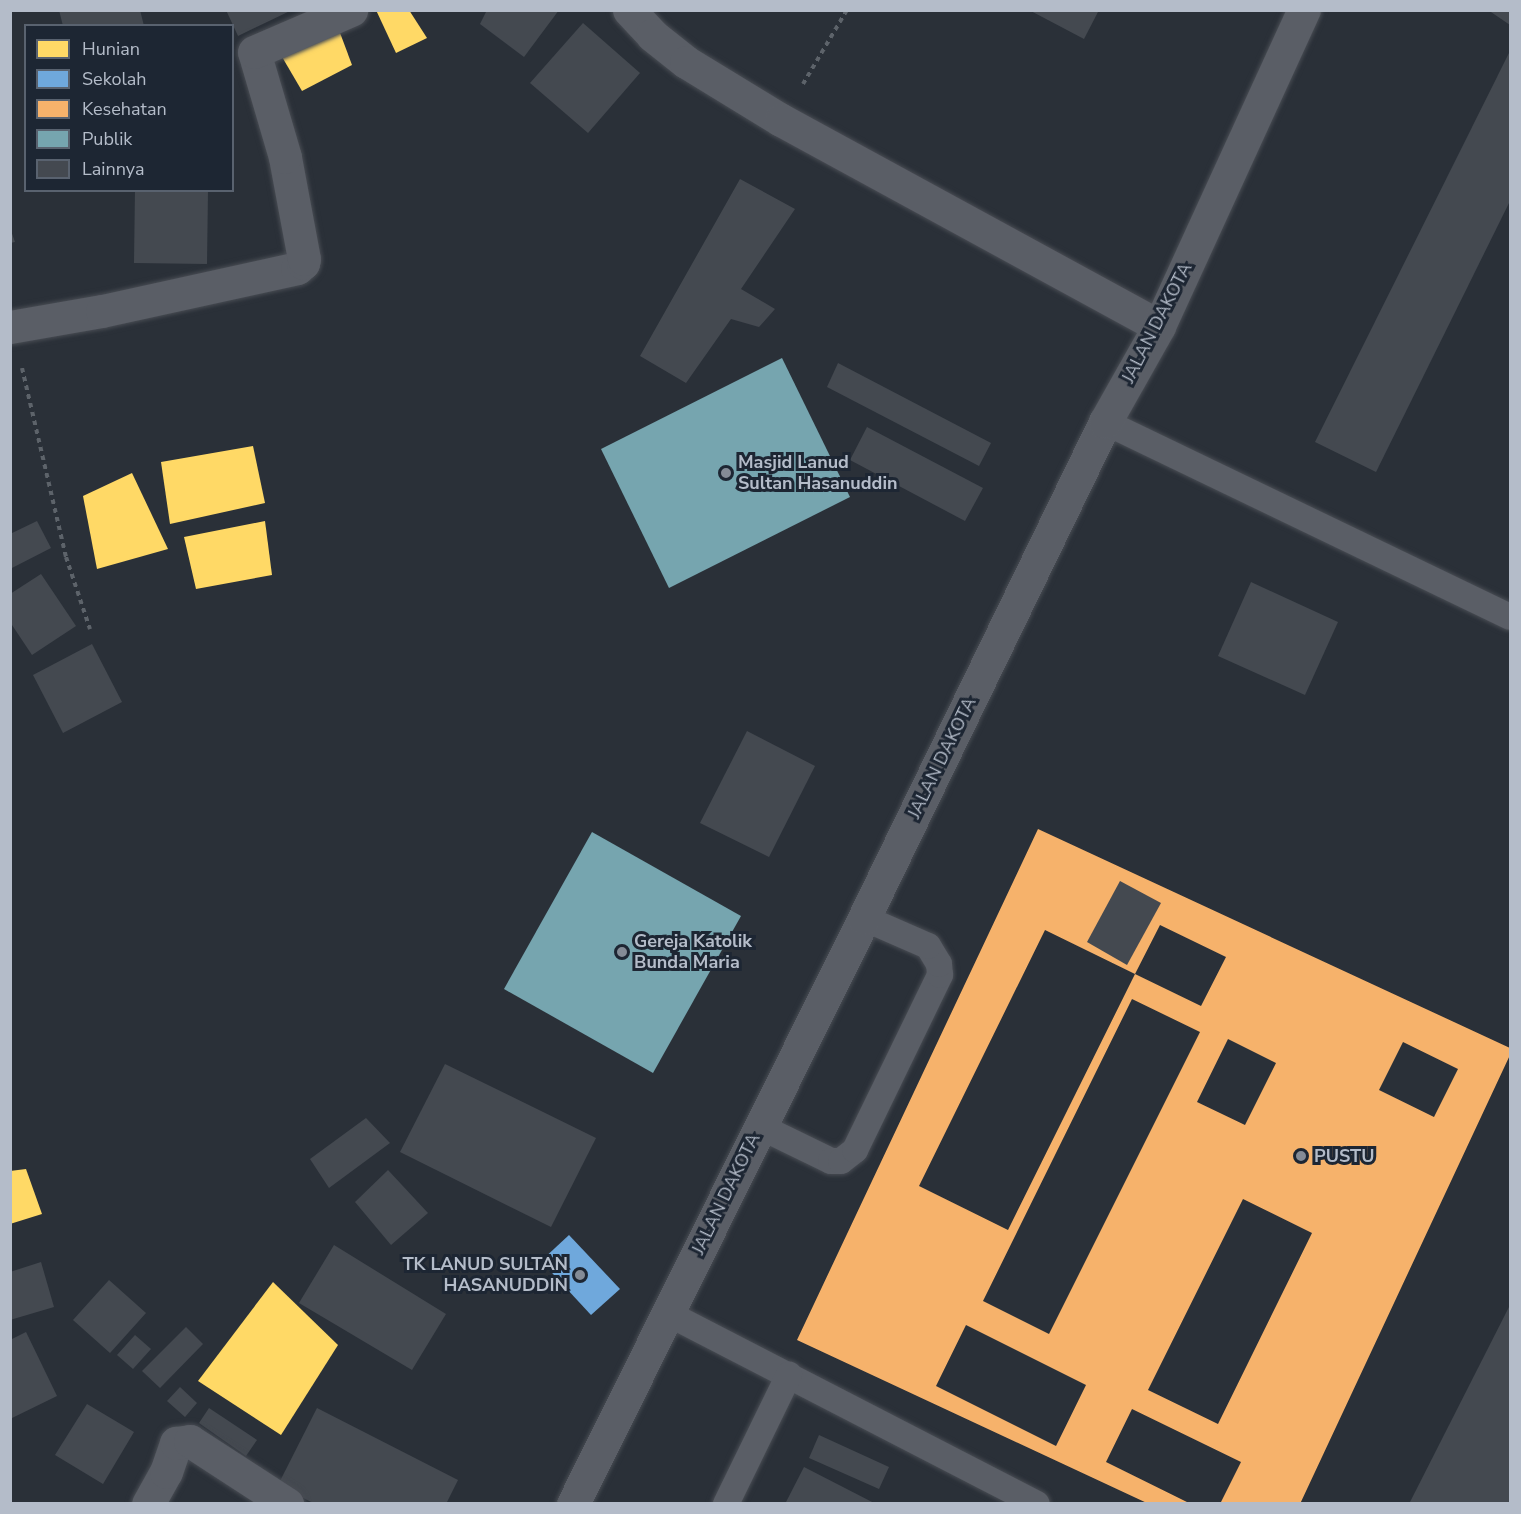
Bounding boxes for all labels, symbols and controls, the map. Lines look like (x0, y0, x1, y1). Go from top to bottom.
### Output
legend (24, 24, 234, 192)
text: Hunian (82, 37, 140, 61)
text: Sekolah (82, 67, 147, 91)
text: Kesehatan (82, 97, 167, 121)
text: Publik (82, 127, 132, 151)
text: Lainnya (82, 157, 144, 181)
street label: JALAN DAKOTA (1117, 259, 1197, 387)
place label: Masjid Lanud Sultan Hasanuddin (738, 452, 897, 494)
marker: Masjid Lanud Sultan Hasanuddin (719, 466, 733, 480)
street label: JALAN DAKOTA (903, 694, 981, 822)
place label: Gereja Katolik Bunda Maria (634, 931, 752, 974)
marker: Gereja Katolik Bunda Maria (615, 945, 629, 959)
street label: JALAN DAKOTA (687, 1130, 765, 1258)
place label: PUSTU (1314, 1145, 1375, 1167)
marker: PUSTU (1292, 1147, 1310, 1165)
place label: TK LANUD SULTAN HASANUDDIN (402, 1254, 568, 1296)
marker: TK LANUD SULTAN HASANUDDIN (573, 1268, 587, 1282)

